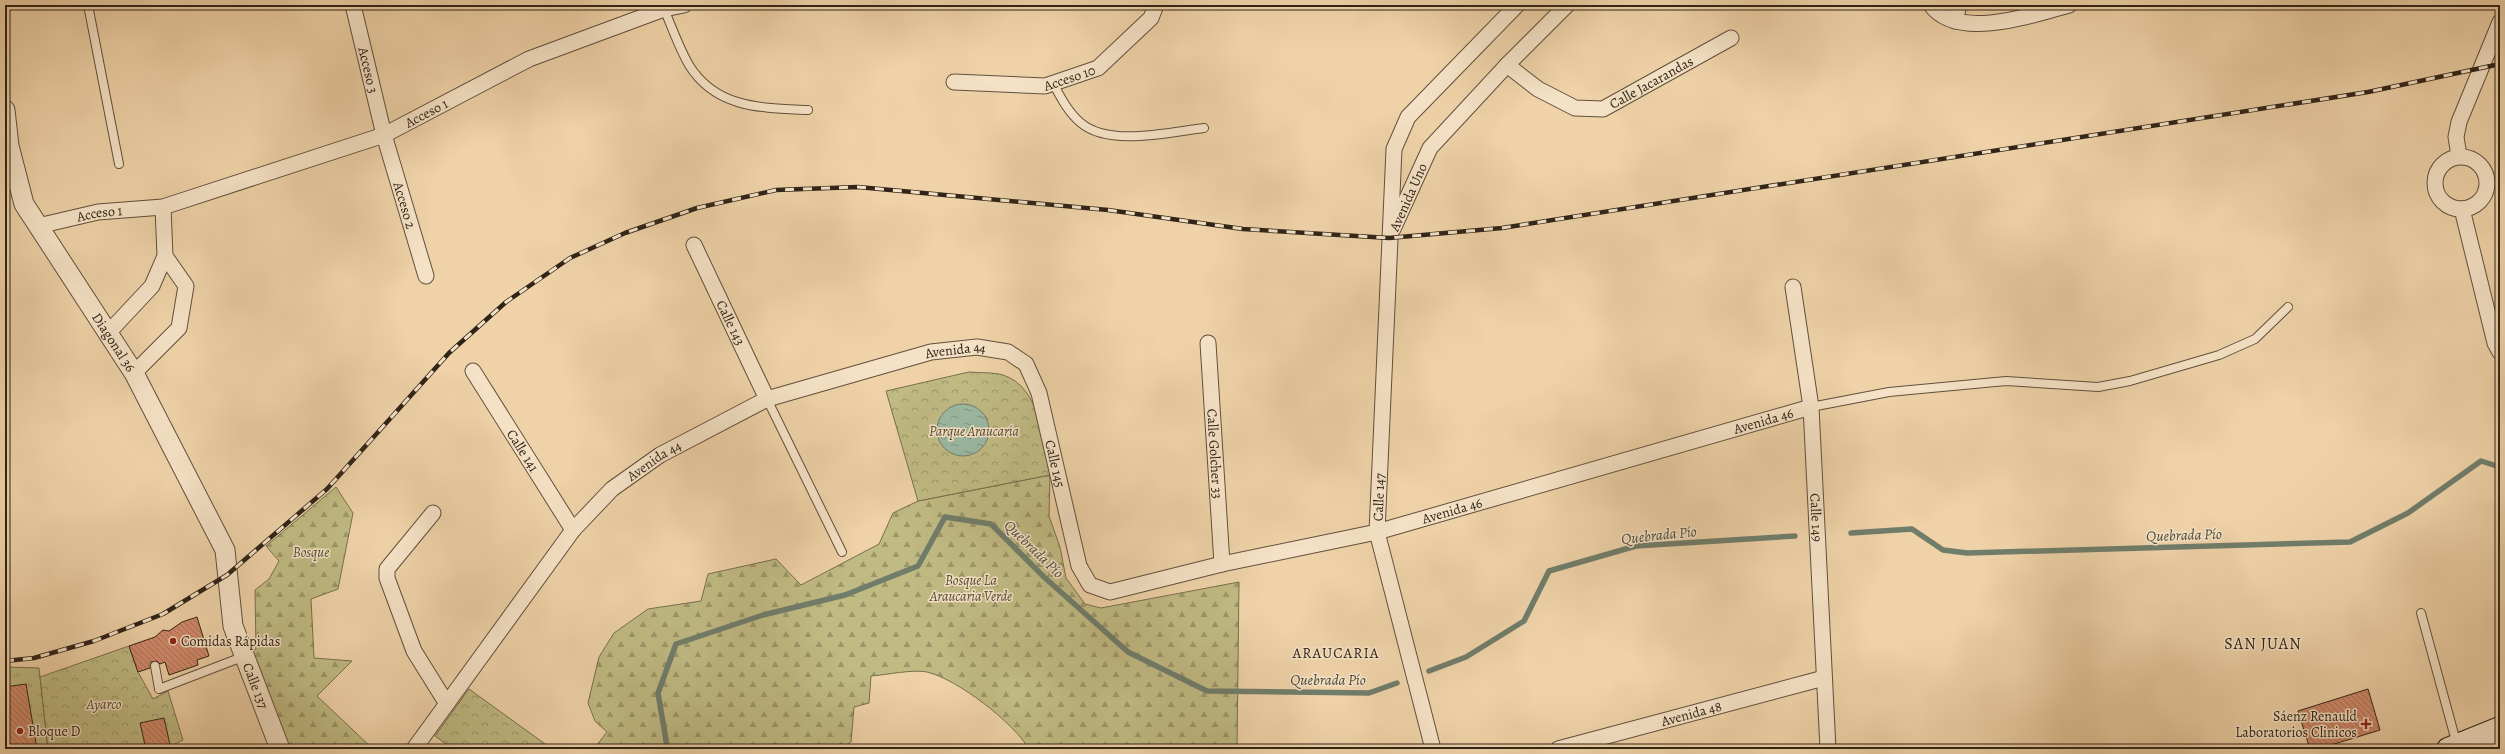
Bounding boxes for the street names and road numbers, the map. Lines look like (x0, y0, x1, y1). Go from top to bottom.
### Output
street label: Acceso 3 (353, 44, 383, 95)
street label: Calle Jacarandas (1606, 52, 1697, 114)
street label: Acceso 10 (1040, 61, 1098, 96)
street label: Acceso 1 (401, 94, 451, 133)
street label: Avenida Uno (1385, 160, 1432, 235)
street label: Acceso 2 (388, 179, 420, 231)
street label: Acceso 1 (74, 201, 123, 227)
street label: Calle 143 (711, 297, 749, 349)
street label: Diagonal 36 (87, 309, 140, 376)
street label: Avenida 44 (922, 338, 987, 364)
street label: Avenida 46 (1730, 404, 1796, 439)
street label: Calle Golcher 33 (1202, 408, 1227, 500)
street label: Calle 141 (502, 426, 543, 476)
street label: Avenida 44 (622, 437, 685, 486)
street label: Calle 145 (1040, 438, 1070, 489)
street label: Calle 147 (1368, 473, 1390, 522)
street label: Avenida 46 (1419, 493, 1484, 529)
street label: Calle 149 (1805, 493, 1827, 542)
street label: Calle 137 (238, 660, 273, 712)
street label: Avenida 48 (1658, 697, 1724, 731)

